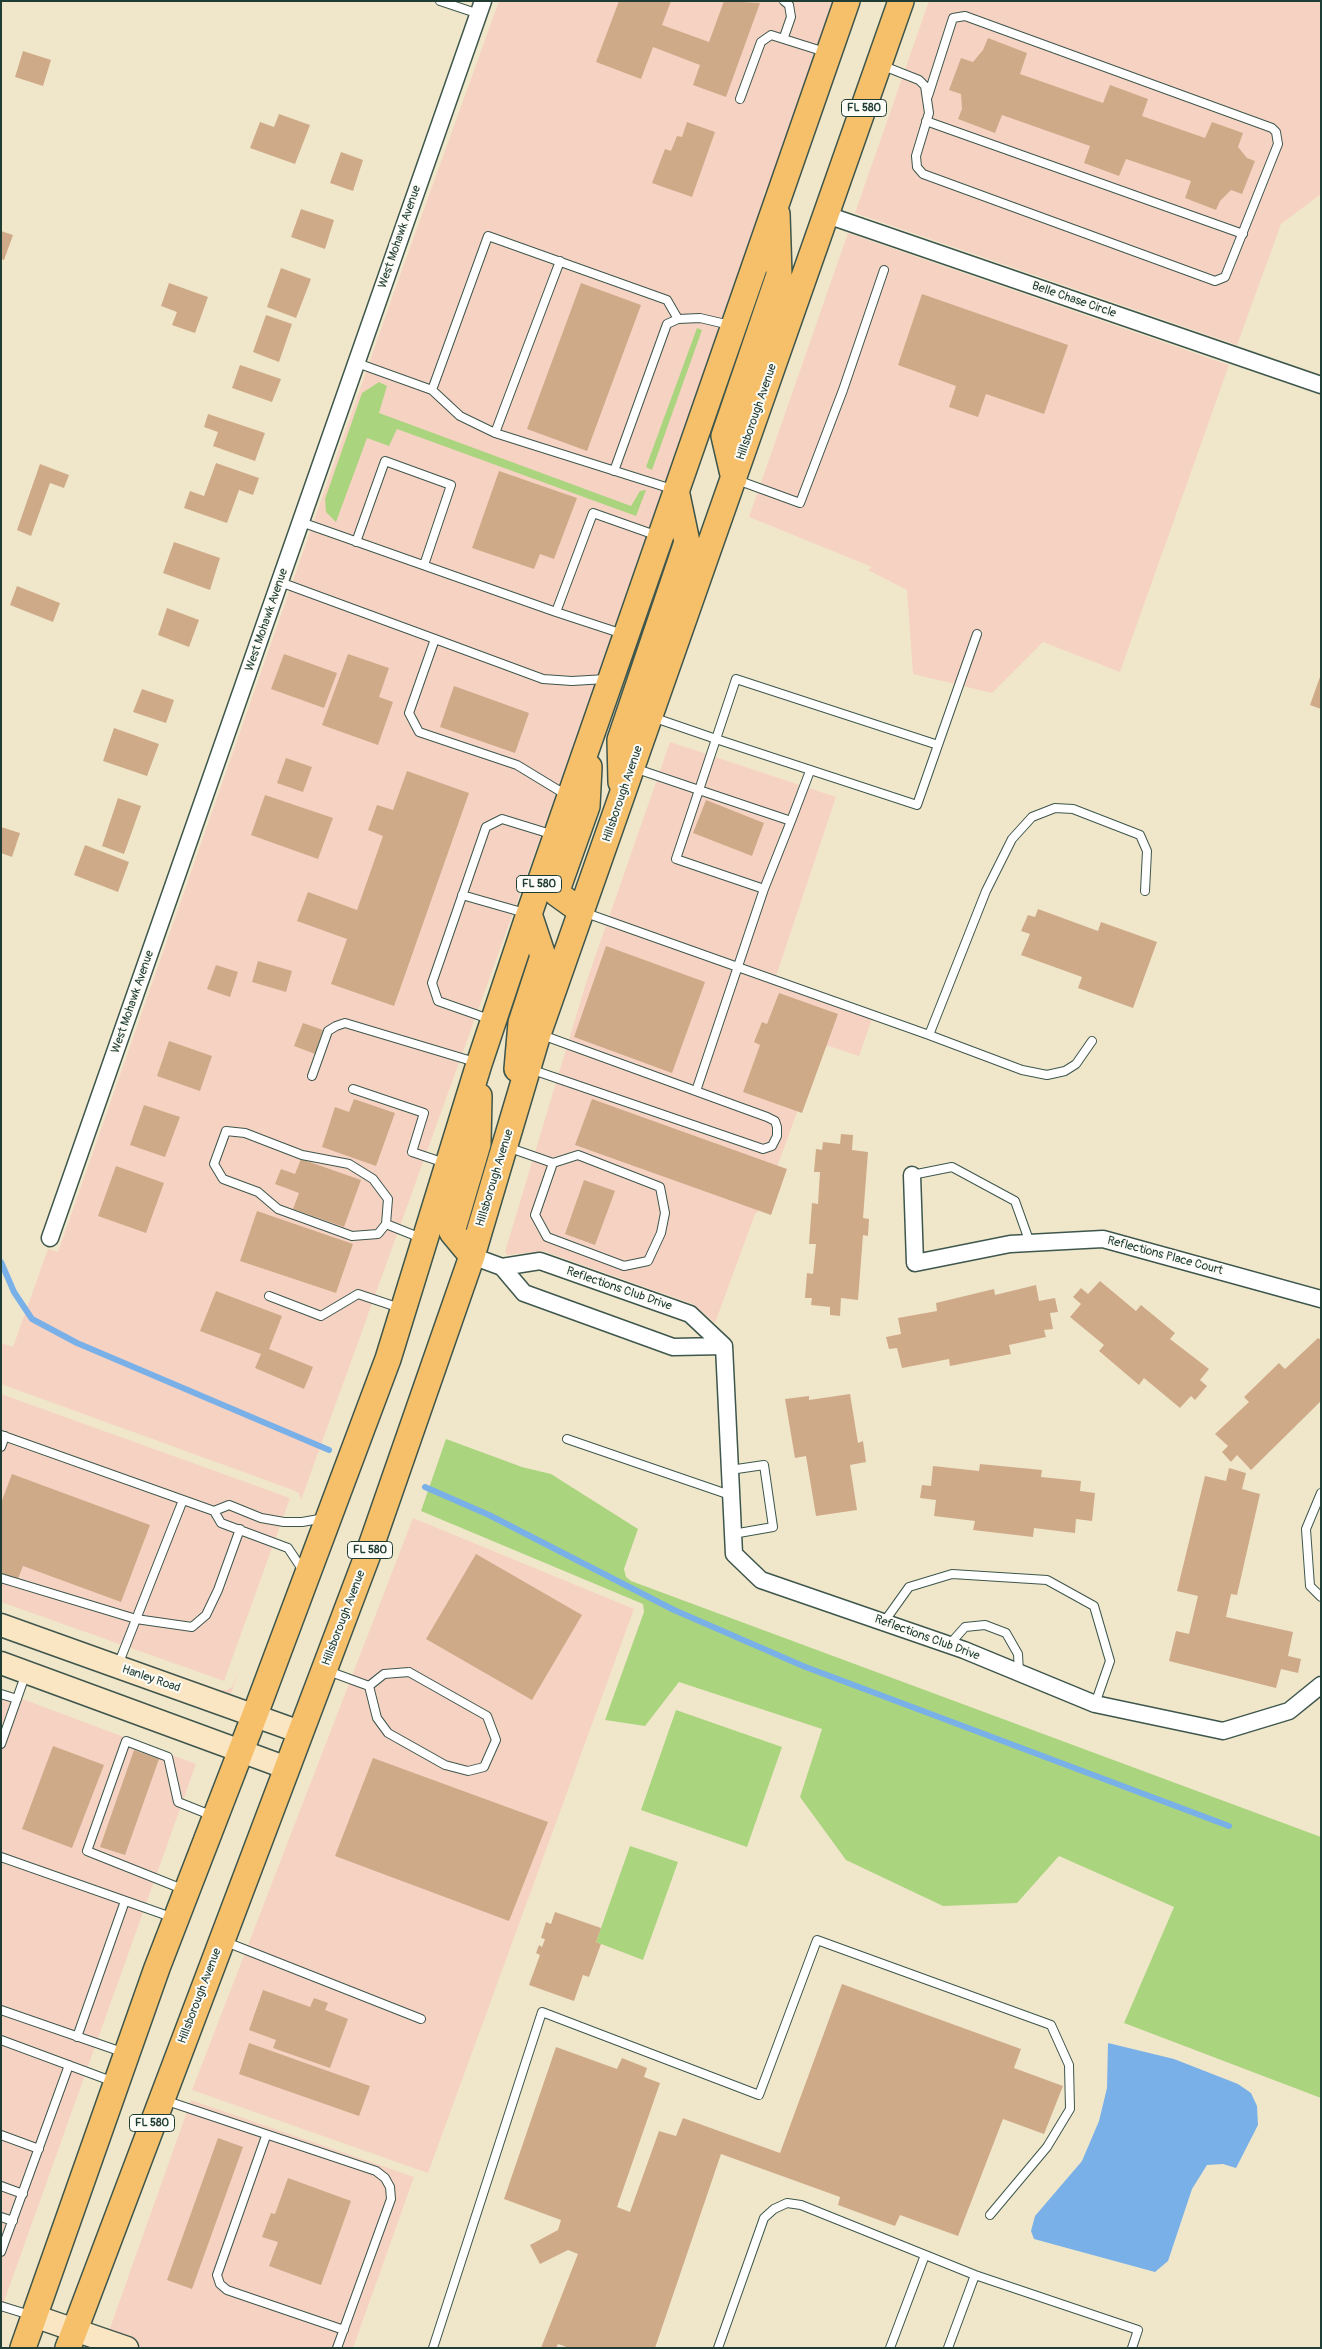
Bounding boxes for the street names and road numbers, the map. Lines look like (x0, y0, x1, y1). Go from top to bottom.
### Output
road number: FL 580 (842, 100, 886, 116)
street label: West Mohawk Avenue (376, 184, 424, 290)
street label: Belle Chase Circle (1030, 279, 1118, 321)
street label: Hillsborough Avenue (734, 362, 780, 462)
street label: West Mohawk Avenue (243, 567, 291, 673)
street label: Hillsborough Avenue (600, 744, 646, 844)
road number: FL 580 (516, 876, 562, 892)
street label: West Mohawk Avenue (109, 949, 157, 1055)
street label: Hillsborough Avenue (473, 1128, 517, 1228)
street label: Reflections Place Court (1106, 1234, 1224, 1278)
street label: Reflections Club Drive (564, 1264, 674, 1314)
road number: FL 580 (348, 1542, 392, 1558)
street label: Hillsborough Avenue (319, 1568, 369, 1668)
street label: Reflections Club Drive (872, 1612, 982, 1664)
street label: Hanley Road (120, 1662, 182, 1696)
street label: Hillsborough Avenue (175, 1946, 225, 2046)
road number: FL 580 (130, 2114, 174, 2132)

